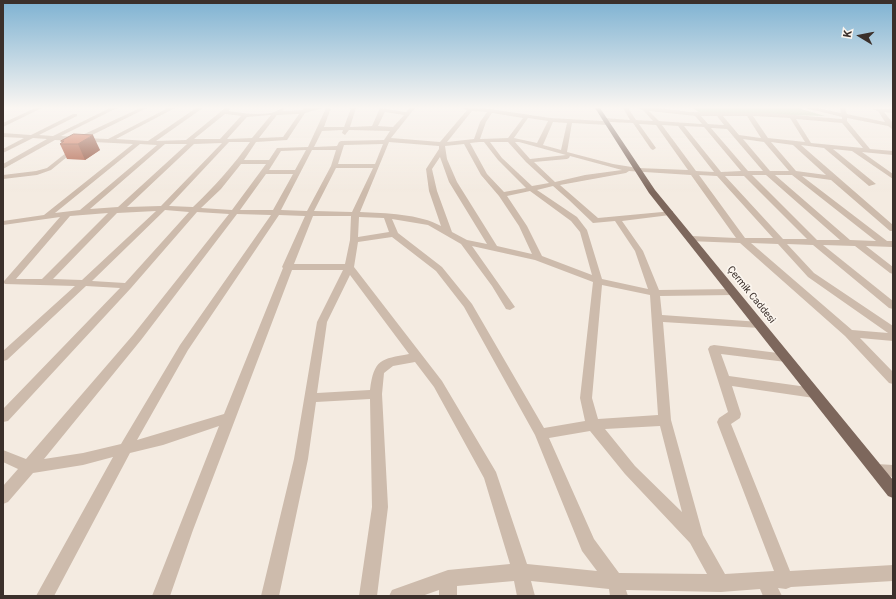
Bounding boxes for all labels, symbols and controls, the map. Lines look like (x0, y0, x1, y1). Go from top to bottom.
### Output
north arrow (840, 16, 880, 56)
text: K (841, 29, 855, 38)
street label: Çermik Caddesi (724, 264, 778, 326)

